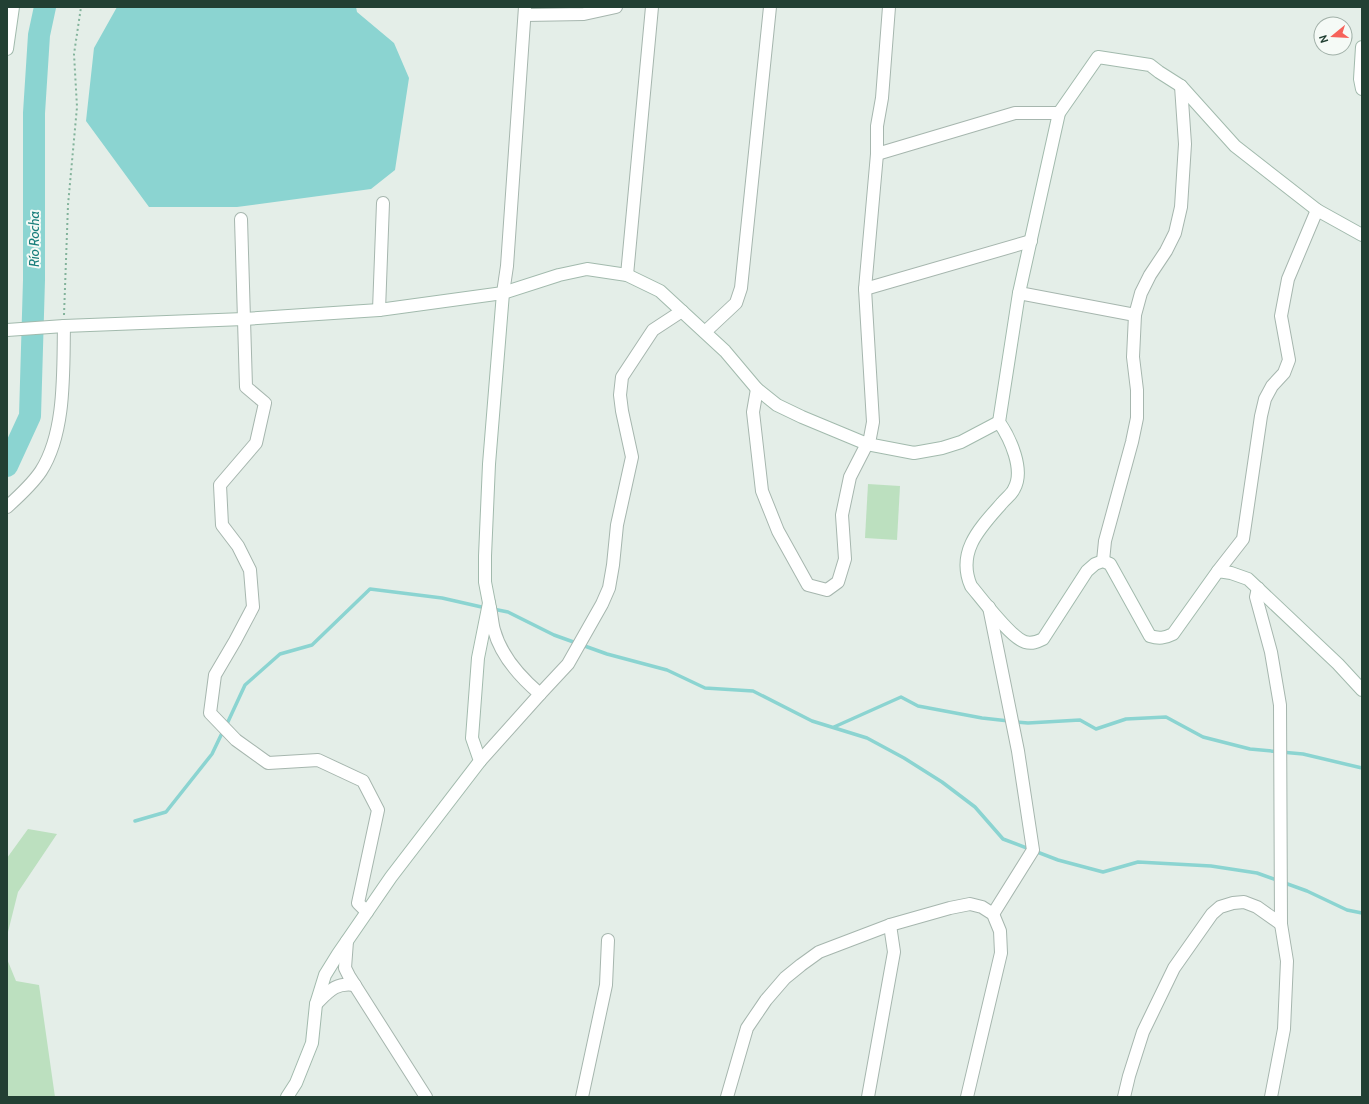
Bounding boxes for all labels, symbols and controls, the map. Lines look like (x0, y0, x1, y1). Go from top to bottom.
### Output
north arrow (1313, 16, 1353, 56)
text: N (1316, 33, 1331, 45)
water label: Río Rocha (25, 211, 43, 267)

